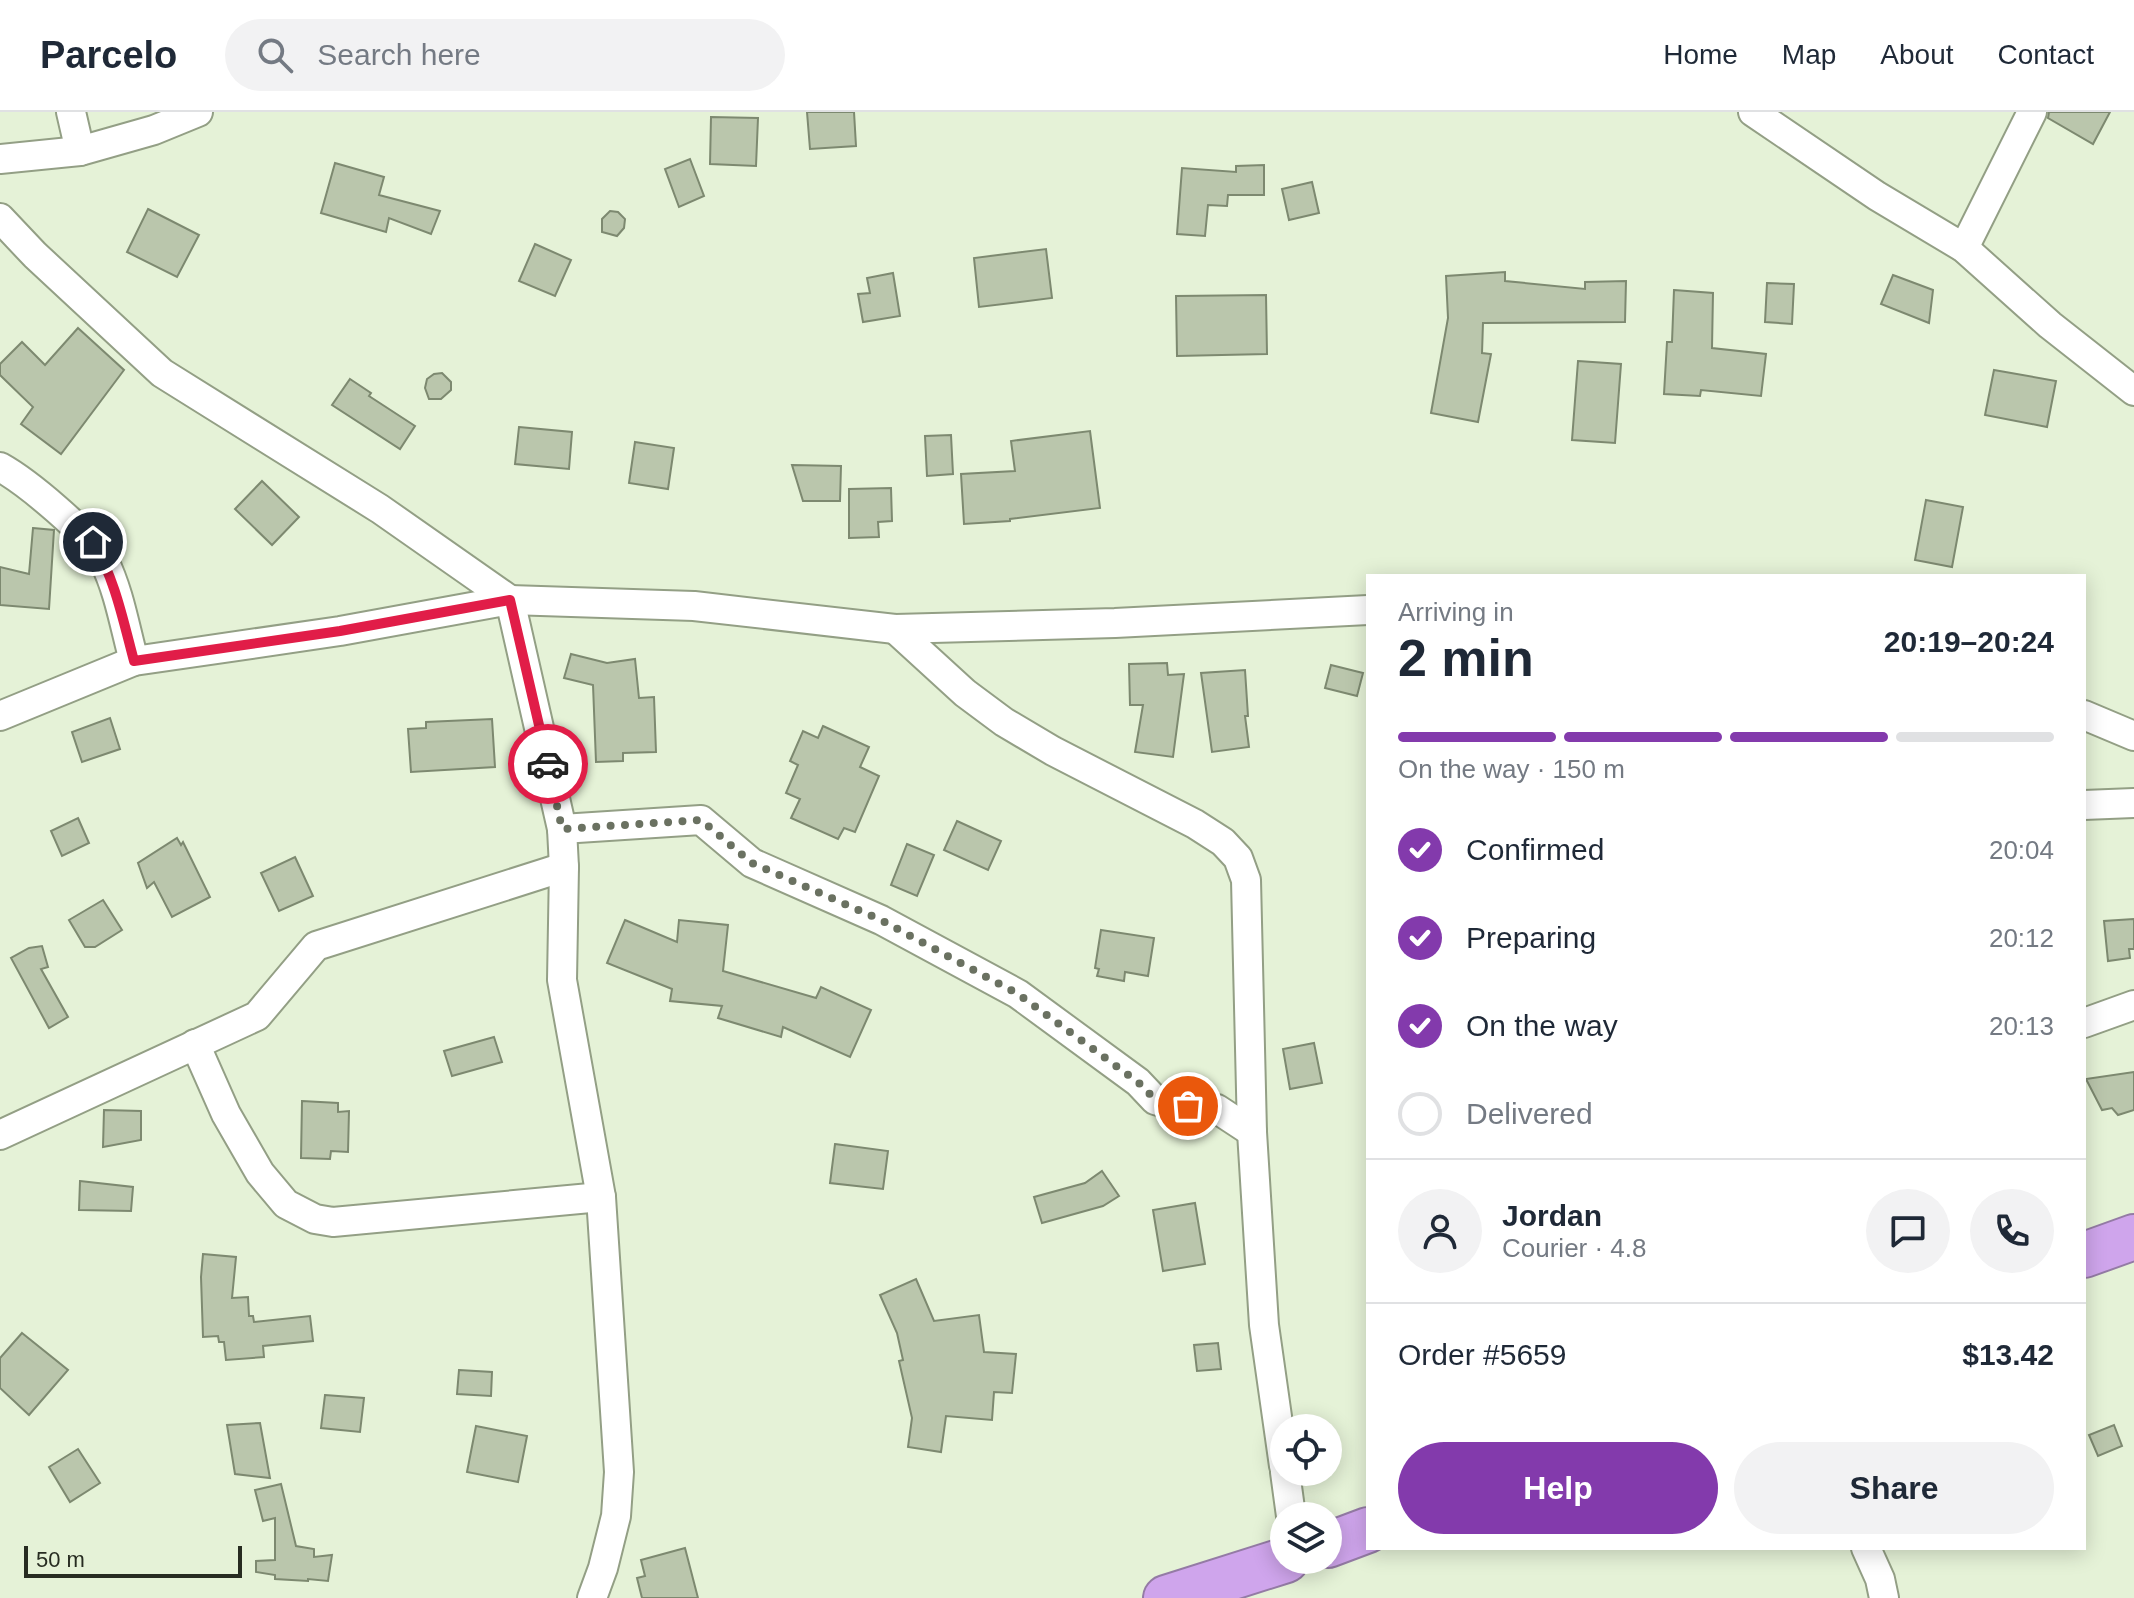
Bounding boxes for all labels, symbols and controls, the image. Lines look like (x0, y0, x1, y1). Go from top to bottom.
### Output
search box (225, 19, 785, 91)
icon: search (253, 33, 297, 77)
text: Parcelo (40, 34, 177, 76)
text: Search here (317, 38, 481, 71)
text: Home (1663, 39, 1738, 70)
text: Map (1782, 39, 1836, 70)
text: About (1880, 39, 1954, 70)
text: Contact (1998, 39, 2094, 70)
pin (59, 508, 127, 576)
icon: home (71, 520, 115, 564)
text: Arriving in (1398, 597, 1514, 627)
text: 20:19–20:24 (1884, 625, 2054, 658)
text: 2 min (1398, 629, 1534, 687)
courier (508, 724, 588, 804)
icon: car (526, 742, 570, 786)
text: On the way · 150 m (1398, 754, 1625, 784)
icon: check (1398, 828, 1442, 872)
text: Confirmed (1466, 833, 1604, 866)
text: 20:04 (1989, 835, 2054, 865)
icon: check (1398, 916, 1442, 960)
text: Preparing (1466, 921, 1596, 954)
text: 20:12 (1989, 923, 2054, 953)
icon: check (1398, 1004, 1442, 1048)
text: On the way (1466, 1009, 1618, 1042)
text: 20:13 (1989, 1011, 2054, 1041)
pin (1154, 1072, 1222, 1140)
icon: bag (1166, 1084, 1210, 1128)
text: Delivered (1466, 1097, 1593, 1130)
button: person (1398, 1189, 1482, 1273)
button: chat (1866, 1189, 1950, 1273)
button: phone (1970, 1189, 2054, 1273)
text: Jordan (1502, 1199, 1602, 1232)
text: Courier · 4.8 (1502, 1233, 1647, 1263)
text: Order #5659 (1398, 1338, 1566, 1371)
text: $13.42 (1962, 1338, 2054, 1371)
map controls (1270, 1414, 1342, 1574)
button: locate (1270, 1414, 1342, 1486)
button: Help (1398, 1442, 1718, 1534)
button: Share (1734, 1442, 2054, 1534)
button: layers (1270, 1502, 1342, 1574)
scale bar (24, 1542, 242, 1578)
text: 50 m (36, 1547, 85, 1572)

